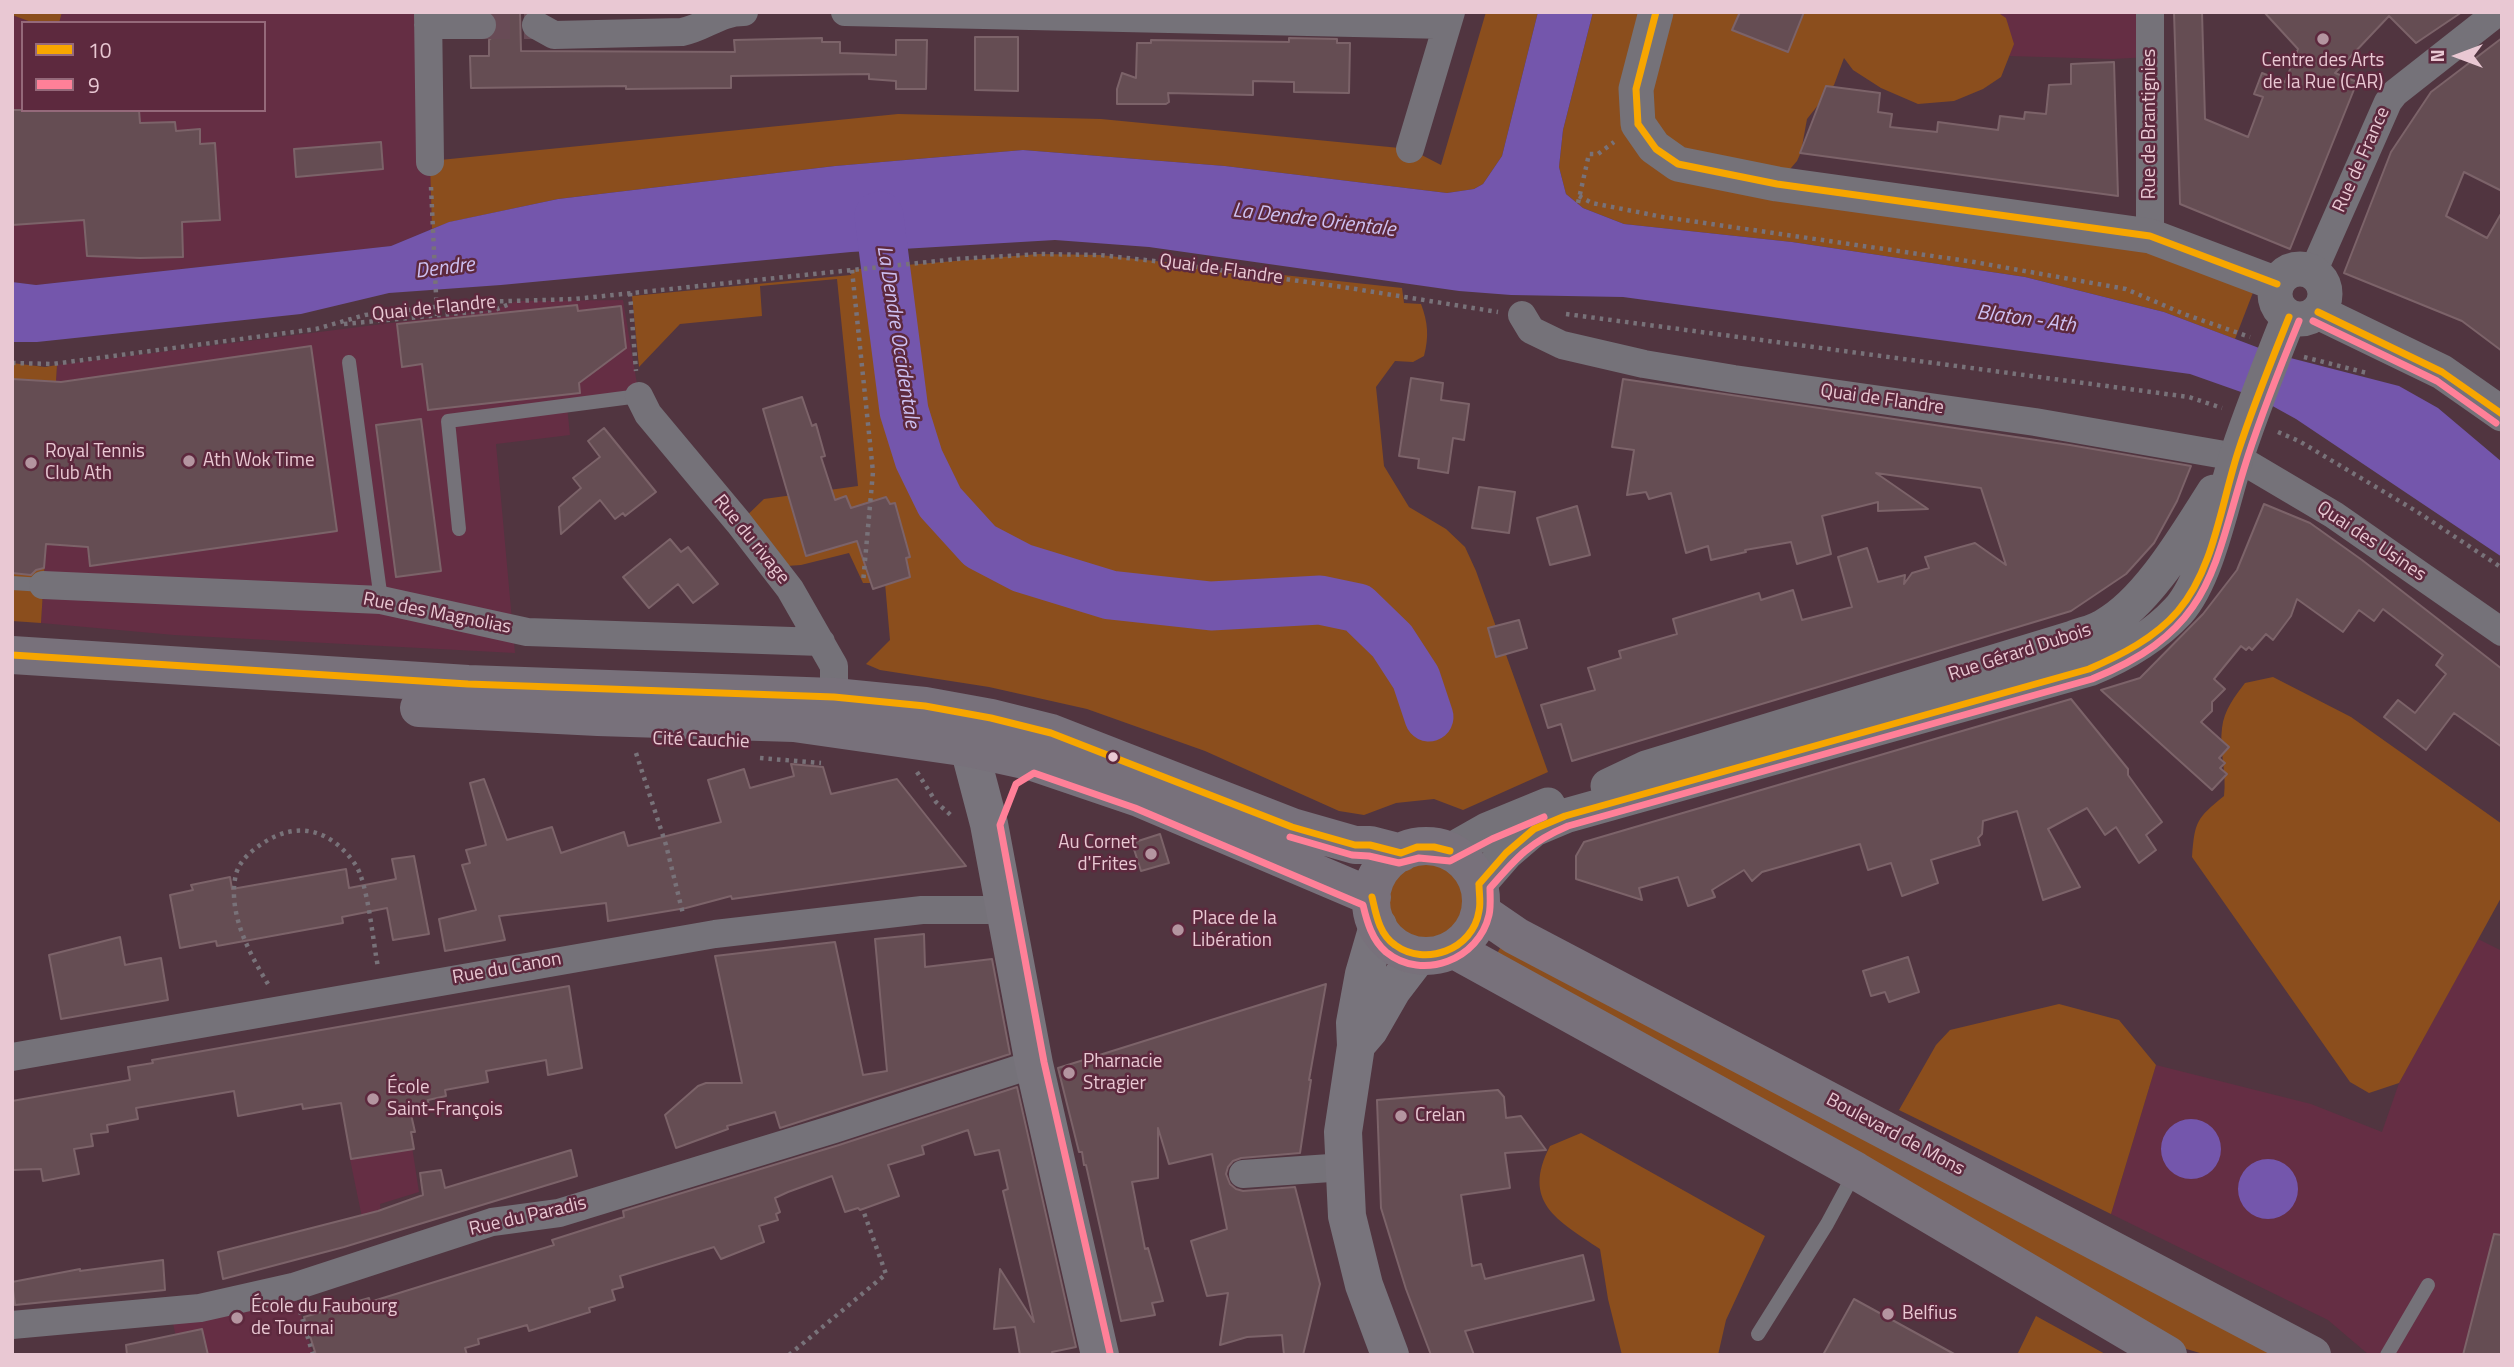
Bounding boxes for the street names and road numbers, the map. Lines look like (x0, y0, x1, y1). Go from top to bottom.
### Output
street label: Rue de Brantignies (2139, 49, 2161, 199)
street label: Rue de France (2329, 104, 2395, 216)
street label: Quai de Flandre (1158, 250, 1284, 290)
street label: Quai de Flandre (371, 291, 497, 327)
street label: Quai de Flandre (1819, 380, 1945, 420)
street label: Rue du rivage (708, 491, 794, 589)
street label: Quai des Usines (2312, 497, 2430, 587)
street label: Rue des Magnolias (361, 588, 513, 640)
street label: Rue Gérard Dubois (1946, 619, 2094, 687)
street label: Cité Cauchie (652, 728, 750, 754)
street label: Rue du Canon (451, 948, 563, 990)
street label: Boulevard de Mons (1822, 1089, 1968, 1181)
street label: Rue du Paradis (467, 1192, 589, 1242)

